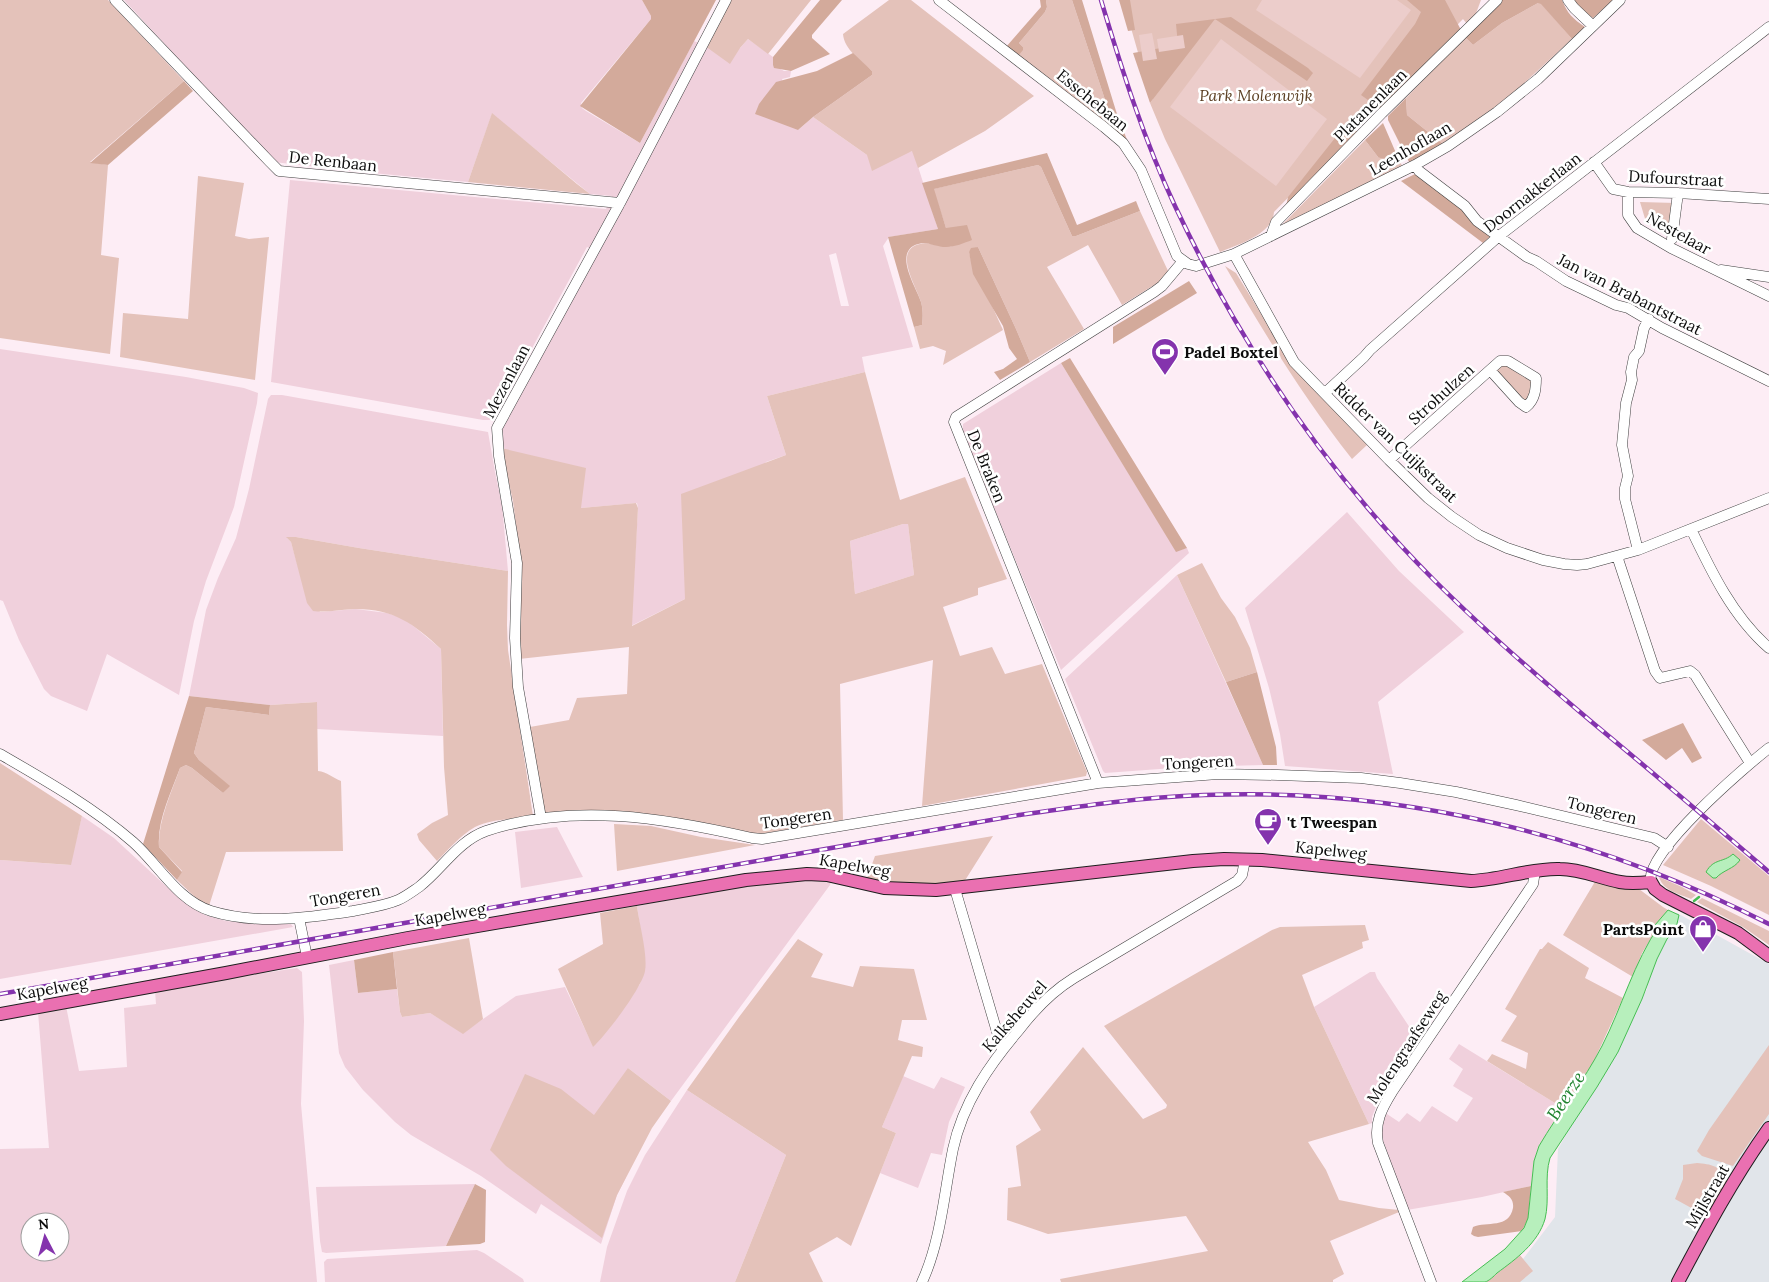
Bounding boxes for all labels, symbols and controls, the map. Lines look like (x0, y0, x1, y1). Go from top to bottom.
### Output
street label: Platanenlaan (1329, 64, 1411, 146)
street label: Esschebaan (1053, 65, 1133, 135)
park label: Park Molenwijk (1199, 85, 1313, 105)
street label: Leenhoflaan (1365, 116, 1455, 180)
street label: De Renbaan (288, 146, 378, 176)
street label: Doornakkerlaan (1479, 147, 1585, 236)
street label: Dufourstraat (1628, 166, 1725, 191)
street label: Nestelaar (1643, 207, 1715, 259)
street label: Jan van Brabantstraat (1554, 248, 1706, 339)
sports icon: Padel Boxtel (1150, 337, 1180, 376)
street label: Mezenlaan (478, 341, 534, 421)
place label: Padel Boxtel (1184, 342, 1278, 362)
street label: Strohulzen (1404, 359, 1478, 429)
street label: Ridder van Cuijkstraat (1330, 378, 1463, 507)
street label: De Braken (963, 427, 1011, 506)
street label: Tongeren (1162, 750, 1234, 774)
street label: Tongeren (1565, 792, 1639, 828)
street label: Tongeren (759, 803, 833, 833)
cafe icon: 't Tweespan (1253, 807, 1283, 846)
place label: 't Tweespan (1287, 812, 1377, 832)
street label: Kapelweg (1294, 836, 1369, 864)
street label: Kapelweg (818, 849, 893, 881)
street label: Tongeren (308, 879, 382, 911)
street label: Kapelweg (413, 898, 488, 930)
shop icon: PartsPoint (1688, 914, 1718, 953)
place label: PartsPoint (1603, 919, 1684, 939)
street label: Kapelweg (15, 972, 90, 1004)
street label: Kalksheuvel (977, 976, 1051, 1056)
street label: Molengraafseweg (1362, 986, 1451, 1107)
water label: Beerze (1541, 1067, 1590, 1124)
street label: Mijlstraat (1681, 1160, 1734, 1232)
north arrow (20, 1212, 70, 1262)
text: N (37, 1215, 50, 1234)

